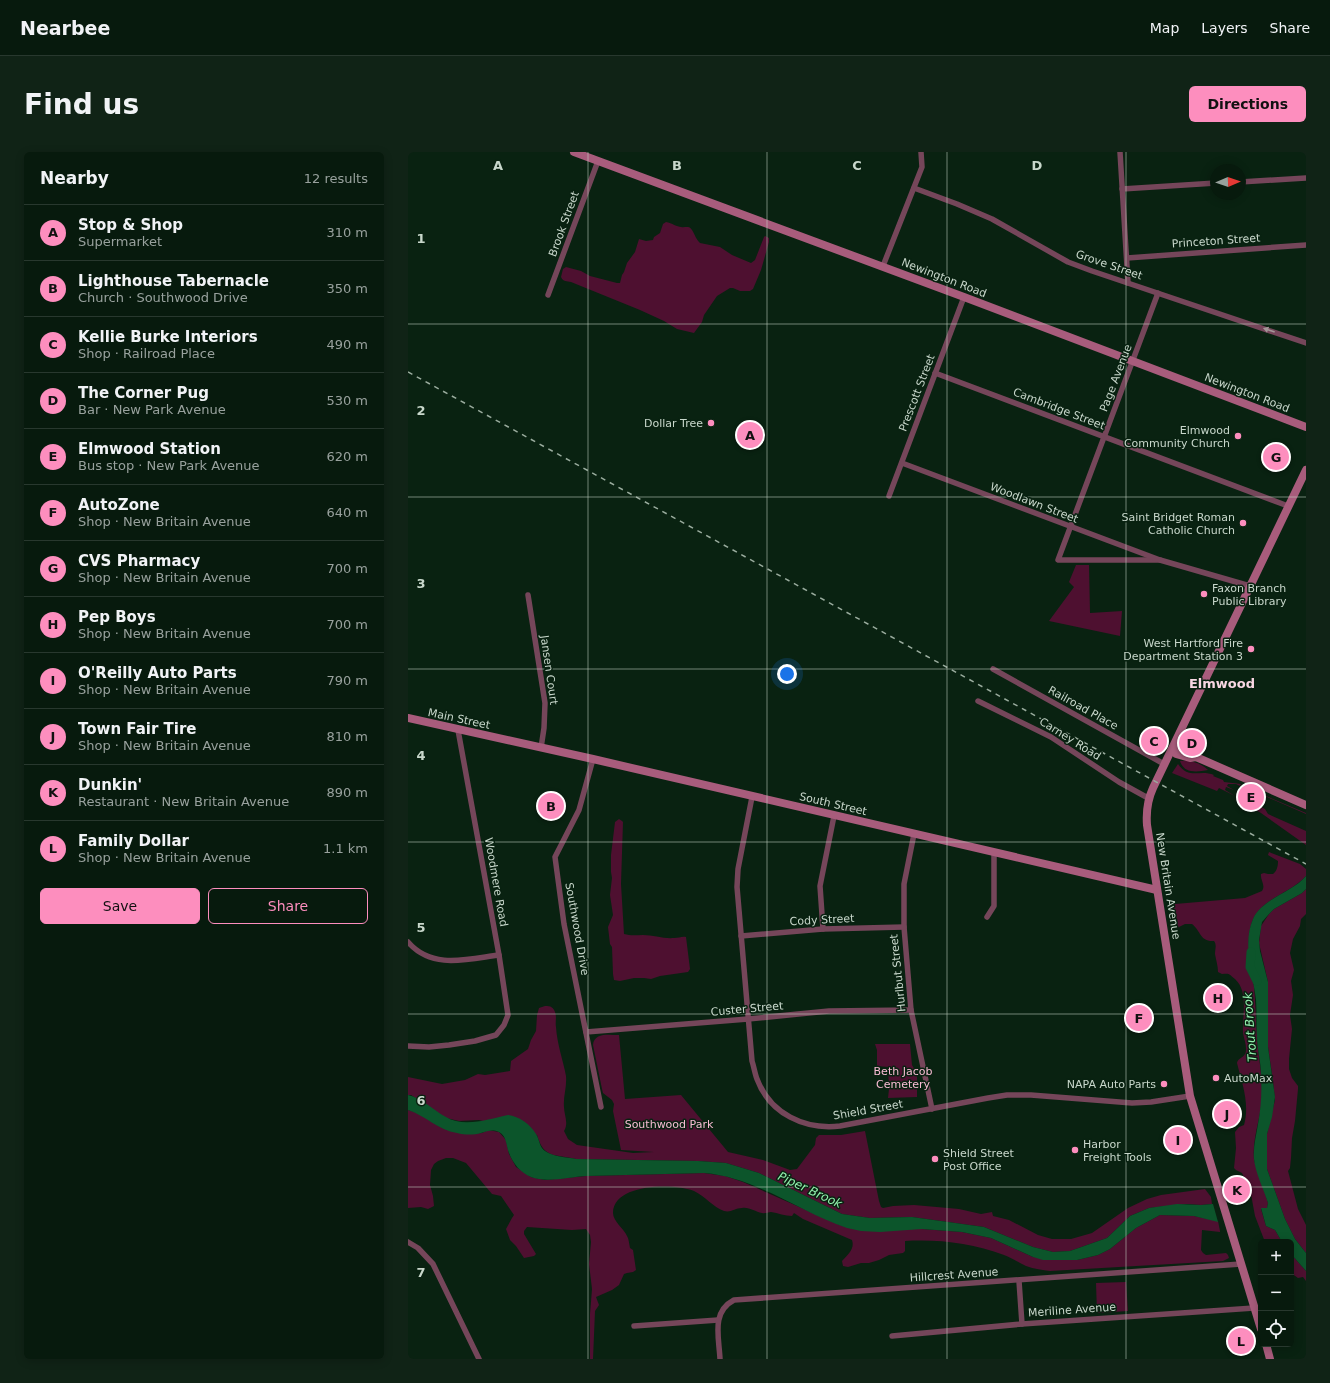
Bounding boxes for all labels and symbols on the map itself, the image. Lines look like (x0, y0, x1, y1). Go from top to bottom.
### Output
text: A (493, 158, 503, 173)
text: B (672, 158, 682, 173)
text: C (852, 158, 862, 173)
text: D (1032, 158, 1043, 173)
north arrow (1210, 164, 1246, 200)
street label: Brook Street (546, 189, 582, 258)
text: 1 (416, 231, 426, 246)
street label: Princeton Street (1171, 231, 1261, 251)
street label: Grove Street (1074, 248, 1145, 283)
street label: Newington Road (900, 256, 988, 300)
one-way arrow (1263, 327, 1275, 333)
street label: Page Avenue (1097, 342, 1135, 413)
street label: Prescott Street (896, 352, 938, 433)
street label: Newington Road (1203, 371, 1291, 415)
street label: Cambridge Street (1011, 385, 1107, 433)
text: 2 (416, 403, 426, 418)
place label: Dollar Tree (644, 417, 703, 430)
marker: Dollar Tree (706, 418, 716, 428)
pin: A (737, 420, 763, 450)
place label: Elmwood Community Church (1124, 424, 1230, 450)
marker: Elmwood Community Church (1233, 431, 1243, 441)
pin: G (1263, 442, 1289, 472)
street label: Woodlawn Street (988, 480, 1081, 526)
place label: Saint Bridget Roman Catholic Church (1121, 511, 1235, 537)
marker: Saint Bridget Roman Catholic Church (1238, 518, 1248, 528)
text: 3 (416, 576, 426, 591)
place label: Faxon Branch Public Library (1212, 582, 1287, 608)
marker: Faxon Branch Public Library (1199, 589, 1209, 599)
street label: Jansen Court (538, 633, 560, 706)
place label: West Hartford Fire Department Station 3 (1123, 637, 1243, 663)
marker: West Hartford Fire Department Station 3 (1246, 644, 1256, 654)
your location (777, 664, 797, 684)
district label: Elmwood (1189, 676, 1255, 691)
street label: Railroad Place (1046, 683, 1120, 733)
street label: Main Street (427, 706, 492, 732)
street label: Carney Road (1037, 715, 1103, 763)
pin: C (1141, 726, 1167, 756)
pin: D (1179, 728, 1205, 758)
text: 4 (416, 748, 426, 763)
pin: E (1238, 782, 1264, 812)
street label: South Street (798, 790, 869, 818)
pin: B (538, 791, 564, 821)
street label: New Britain Avenue (1153, 832, 1183, 941)
street label: Woodmere Road (482, 836, 510, 928)
street label: Southwood Drive (562, 881, 592, 977)
street label: Cody Street (789, 912, 855, 928)
text: 5 (416, 920, 426, 935)
street label: Hurlbut Street (887, 933, 909, 1012)
pin: H (1205, 983, 1231, 1013)
water label: Trout Brook (1241, 991, 1259, 1062)
street label: Custer Street (710, 999, 785, 1019)
pin: F (1126, 1003, 1152, 1033)
park label: Beth Jacob Cemetery (874, 1065, 932, 1091)
place label: AutoMax (1224, 1072, 1273, 1085)
marker: AutoMax (1211, 1073, 1221, 1083)
place label: NAPA Auto Parts (1067, 1078, 1156, 1091)
marker: NAPA Auto Parts (1159, 1079, 1169, 1089)
text: 6 (416, 1093, 426, 1108)
street label: Shield Street (832, 1097, 905, 1123)
pin: J (1214, 1099, 1240, 1129)
park label: Southwood Park (625, 1118, 714, 1131)
pin: I (1165, 1125, 1191, 1155)
place label: Harbor Freight Tools (1083, 1138, 1152, 1164)
marker: Harbor Freight Tools (1070, 1145, 1080, 1155)
place label: Shield Street Post Office (943, 1147, 1014, 1173)
marker: Shield Street Post Office (930, 1154, 940, 1164)
water label: Piper Brook (776, 1169, 845, 1211)
pin: K (1224, 1175, 1250, 1205)
text: 7 (416, 1265, 426, 1280)
street label: Hillcrest Avenue (909, 1265, 999, 1285)
street label: Meriline Avenue (1028, 1300, 1117, 1320)
pin: L (1228, 1326, 1254, 1356)

